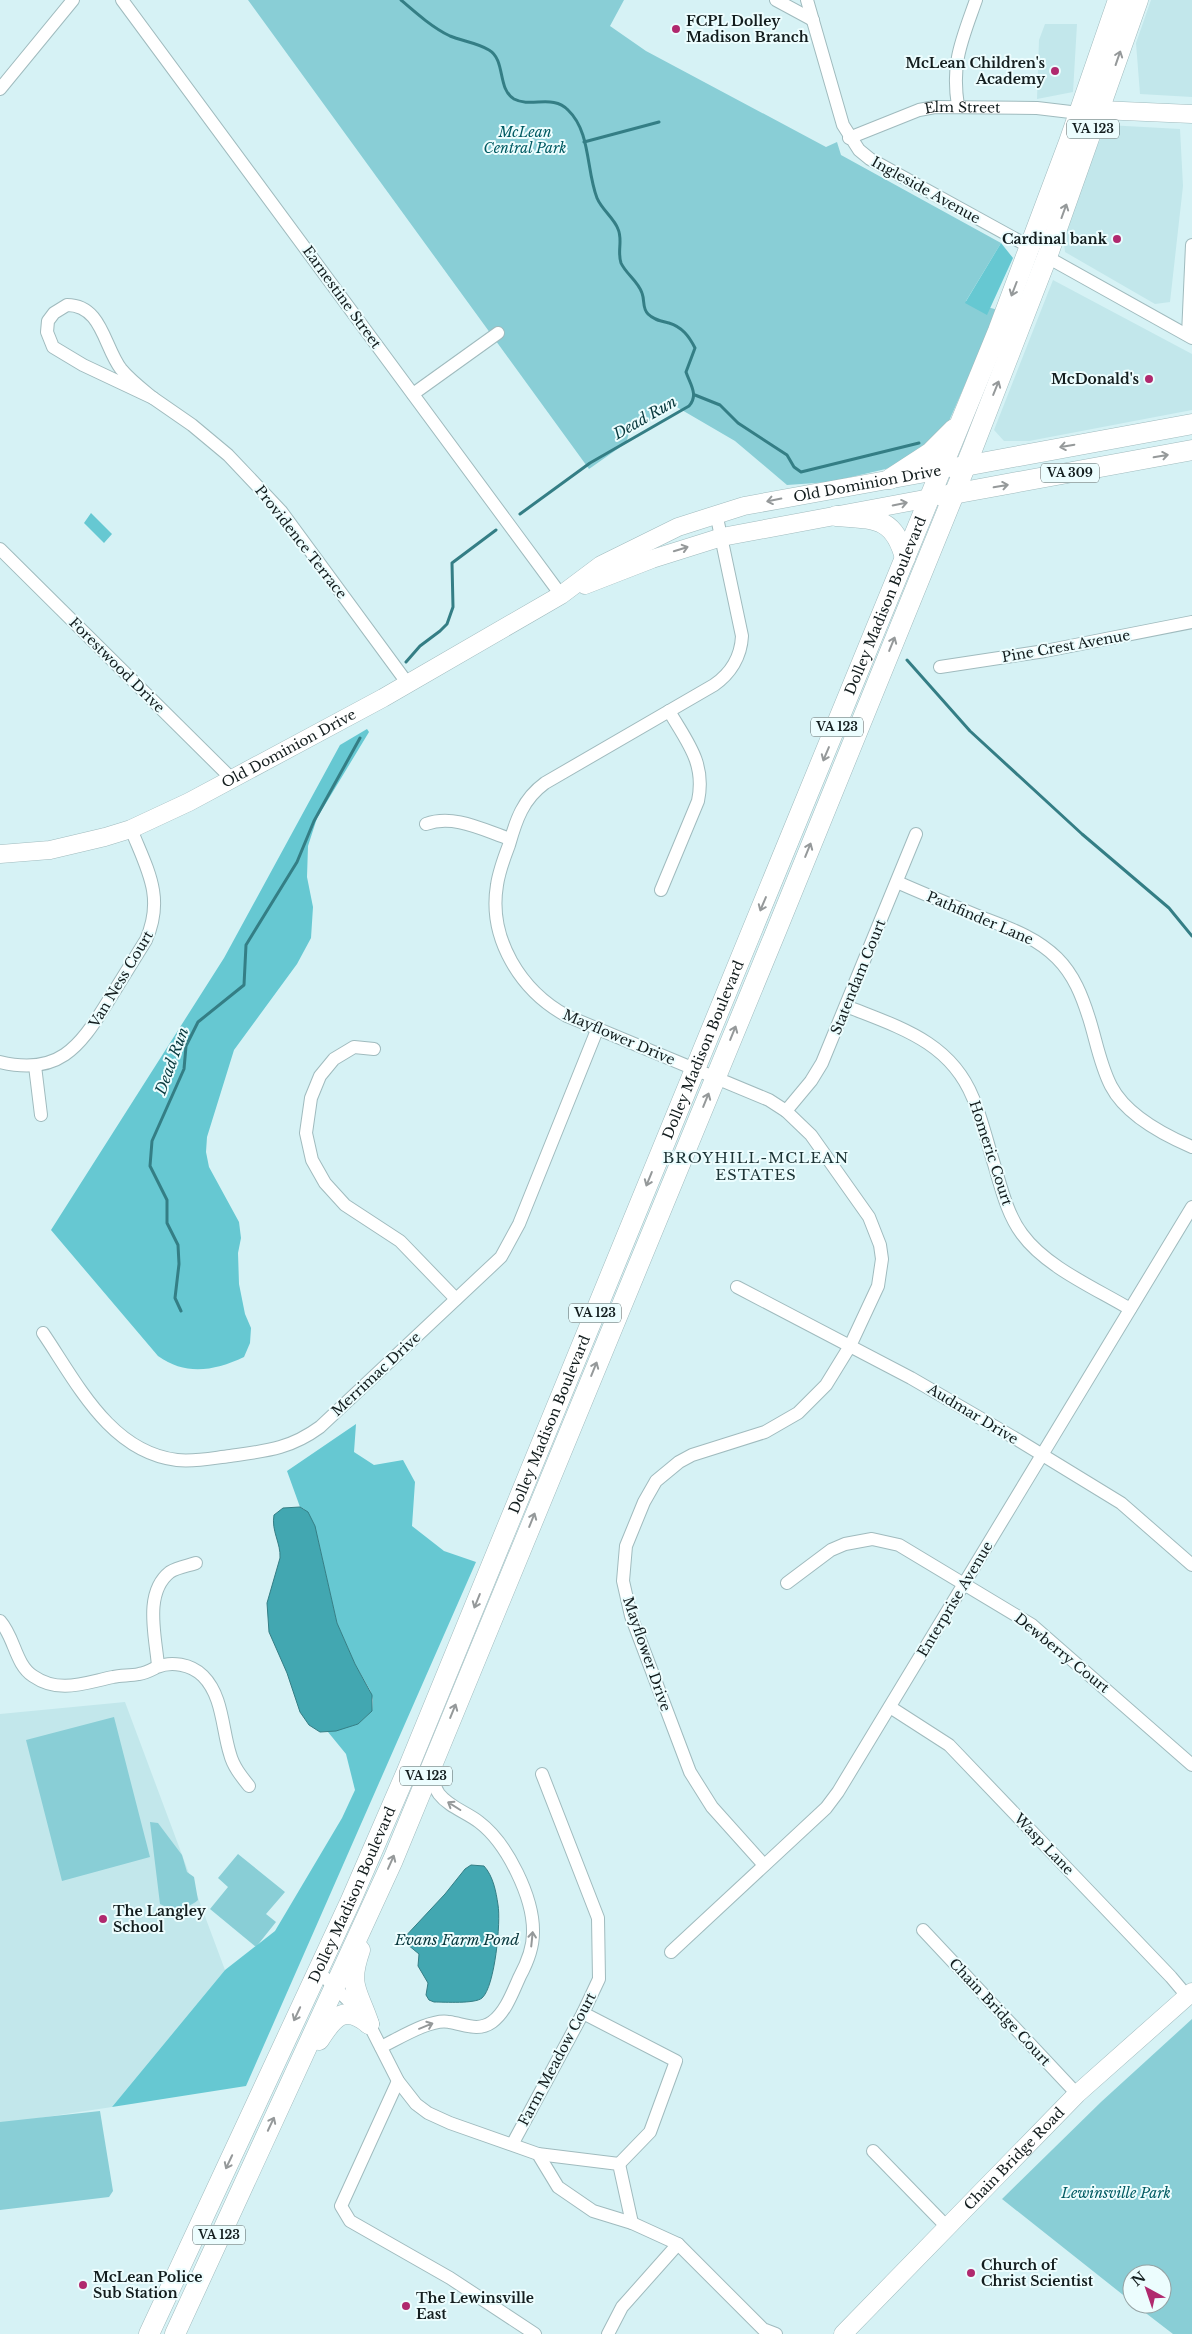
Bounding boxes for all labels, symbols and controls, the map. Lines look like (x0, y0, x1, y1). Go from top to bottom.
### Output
place label: FCPL Dolley Madison Branch (686, 12, 809, 46)
marker: FCPL Dolley Madison Branch (670, 23, 682, 35)
one-way arrow (1114, 50, 1123, 66)
place label: McLean Children's Academy (905, 54, 1046, 88)
marker: McLean Children's Academy (1049, 65, 1061, 77)
street label: Elm Street (923, 98, 1001, 118)
road number: VA 123 (1067, 120, 1119, 138)
park label: McLean Central Park (484, 123, 566, 157)
street label: Ingleside Avenue (868, 153, 984, 227)
one-way arrow (1060, 204, 1069, 219)
place label: Cardinal bank (1002, 230, 1108, 248)
marker: Cardinal bank (1111, 233, 1123, 245)
street label: Earnestine Street (299, 242, 386, 352)
one-way arrow (1009, 281, 1018, 296)
place label: McDonald's (1051, 370, 1139, 388)
marker: McDonald's (1143, 373, 1155, 385)
one-way arrow (991, 381, 1001, 396)
water label: Dead Run (609, 392, 680, 444)
one-way arrow (1060, 442, 1076, 452)
one-way arrow (1152, 451, 1168, 461)
street label: Old Dominion Drive (792, 461, 943, 506)
road number: VA 309 (1041, 463, 1099, 482)
one-way arrow (992, 480, 1008, 490)
street label: Providence Terrace (251, 482, 351, 602)
one-way arrow (766, 496, 782, 505)
one-way arrow (892, 498, 908, 508)
street label: Dolley Madison Boulevard (841, 513, 930, 698)
one-way arrow (673, 544, 689, 554)
street label: Forestwood Drive (66, 614, 168, 716)
street label: Pine Crest Avenue (1000, 626, 1132, 666)
one-way arrow (887, 637, 897, 652)
street label: Old Dominion Drive (218, 705, 359, 792)
road number: VA 123 (811, 718, 863, 736)
one-way arrow (821, 746, 830, 761)
one-way arrow (805, 843, 814, 858)
street label: Pathfinder Lane (924, 887, 1036, 949)
one-way arrow (758, 896, 768, 911)
street label: Statendam Court (827, 916, 890, 1037)
street label: Van Ness Court (84, 927, 157, 1032)
street label: Dolley Madison Boulevard (658, 957, 748, 1142)
street label: Mayflower Drive (560, 1005, 678, 1069)
water label: Dead Run (150, 1025, 192, 1098)
one-way arrow (729, 1026, 739, 1041)
one-way arrow (702, 1093, 711, 1108)
street label: Homeric Court (966, 1098, 1017, 1209)
district label: BROYHILL-MCLEAN ESTATES (663, 1148, 849, 1184)
one-way arrow (644, 1171, 654, 1186)
road number: VA 123 (569, 1304, 621, 1322)
street label: Merrimac Drive (328, 1328, 424, 1420)
street label: Dolley Madison Boulevard (505, 1332, 594, 1516)
one-way arrow (590, 1362, 599, 1377)
street label: Audmar Drive (924, 1379, 1022, 1448)
one-way arrow (528, 1513, 537, 1528)
street label: Enterprise Avenue (913, 1538, 997, 1660)
one-way arrow (471, 1593, 481, 1608)
street label: Mayflower Drive (619, 1594, 675, 1714)
street label: Dewberry Court (1011, 1609, 1114, 1697)
one-way arrow (449, 1704, 458, 1720)
road number: VA 123 (400, 1766, 452, 1785)
one-way arrow (447, 1801, 461, 1811)
street label: Dolley Madison Boulevard (305, 1803, 400, 1986)
street label: Wasp Lane (1010, 1809, 1078, 1878)
one-way arrow (387, 1855, 397, 1870)
place label: The Langley School (113, 1902, 207, 1936)
marker: The Langley School (97, 1913, 109, 1925)
water label: Evans Farm Pond (394, 1930, 519, 1949)
one-way arrow (527, 1931, 537, 1947)
street label: Chain Bridge Court (945, 1954, 1055, 2070)
street label: Farm Meadow Court (514, 1989, 600, 2129)
one-way arrow (292, 2006, 301, 2021)
one-way arrow (418, 2021, 433, 2031)
street label: Chain Bridge Road (960, 2103, 1068, 2214)
one-way arrow (267, 2117, 276, 2132)
one-way arrow (224, 2154, 234, 2169)
park label: Lewinsville Park (1060, 2184, 1171, 2202)
road number: VA 123 (193, 2226, 245, 2244)
place label: Church of Christ Scientist (981, 2256, 1094, 2290)
north arrow (1122, 2264, 1172, 2314)
marker: Church of Christ Scientist (965, 2267, 977, 2279)
place label: McLean Police Sub Station (93, 2268, 202, 2302)
text: N (1128, 2268, 1149, 2290)
marker: McLean Police Sub Station (77, 2279, 89, 2291)
place label: The Lewinsville East (416, 2289, 534, 2323)
marker: The Lewinsville East (400, 2300, 412, 2312)

